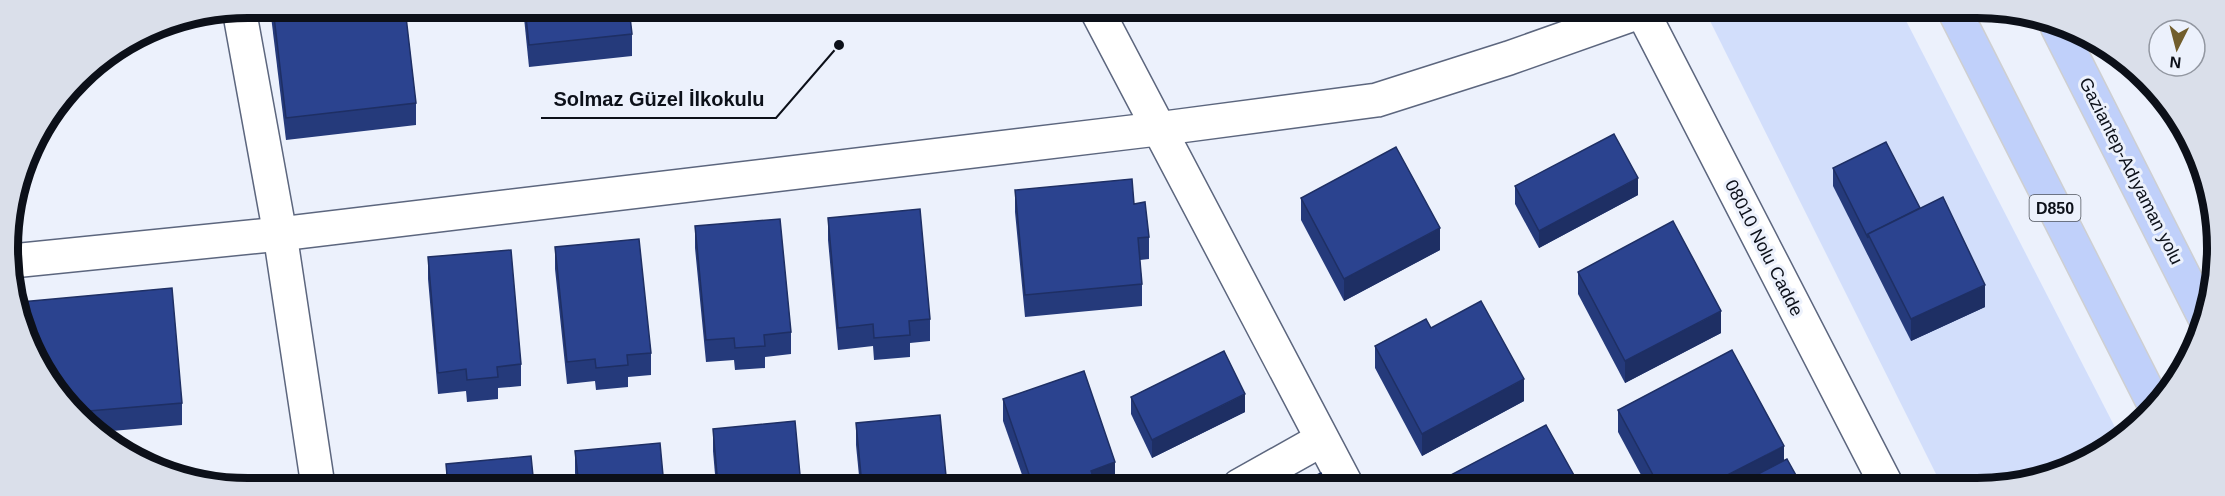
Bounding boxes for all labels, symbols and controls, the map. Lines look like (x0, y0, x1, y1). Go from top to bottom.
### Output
north arrow (2147, 18, 2207, 78)
text: N (2169, 53, 2182, 71)
street label: Gaziantep-Adıyaman yolu (2075, 74, 2187, 268)
callout: Solmaz Güzel İlkokulu (541, 80, 776, 118)
text: Solmaz Güzel İlkokulu (553, 88, 765, 110)
street label: 08010 Nolu Cadde (1721, 177, 1807, 319)
road number: D850 (2030, 195, 2080, 221)

